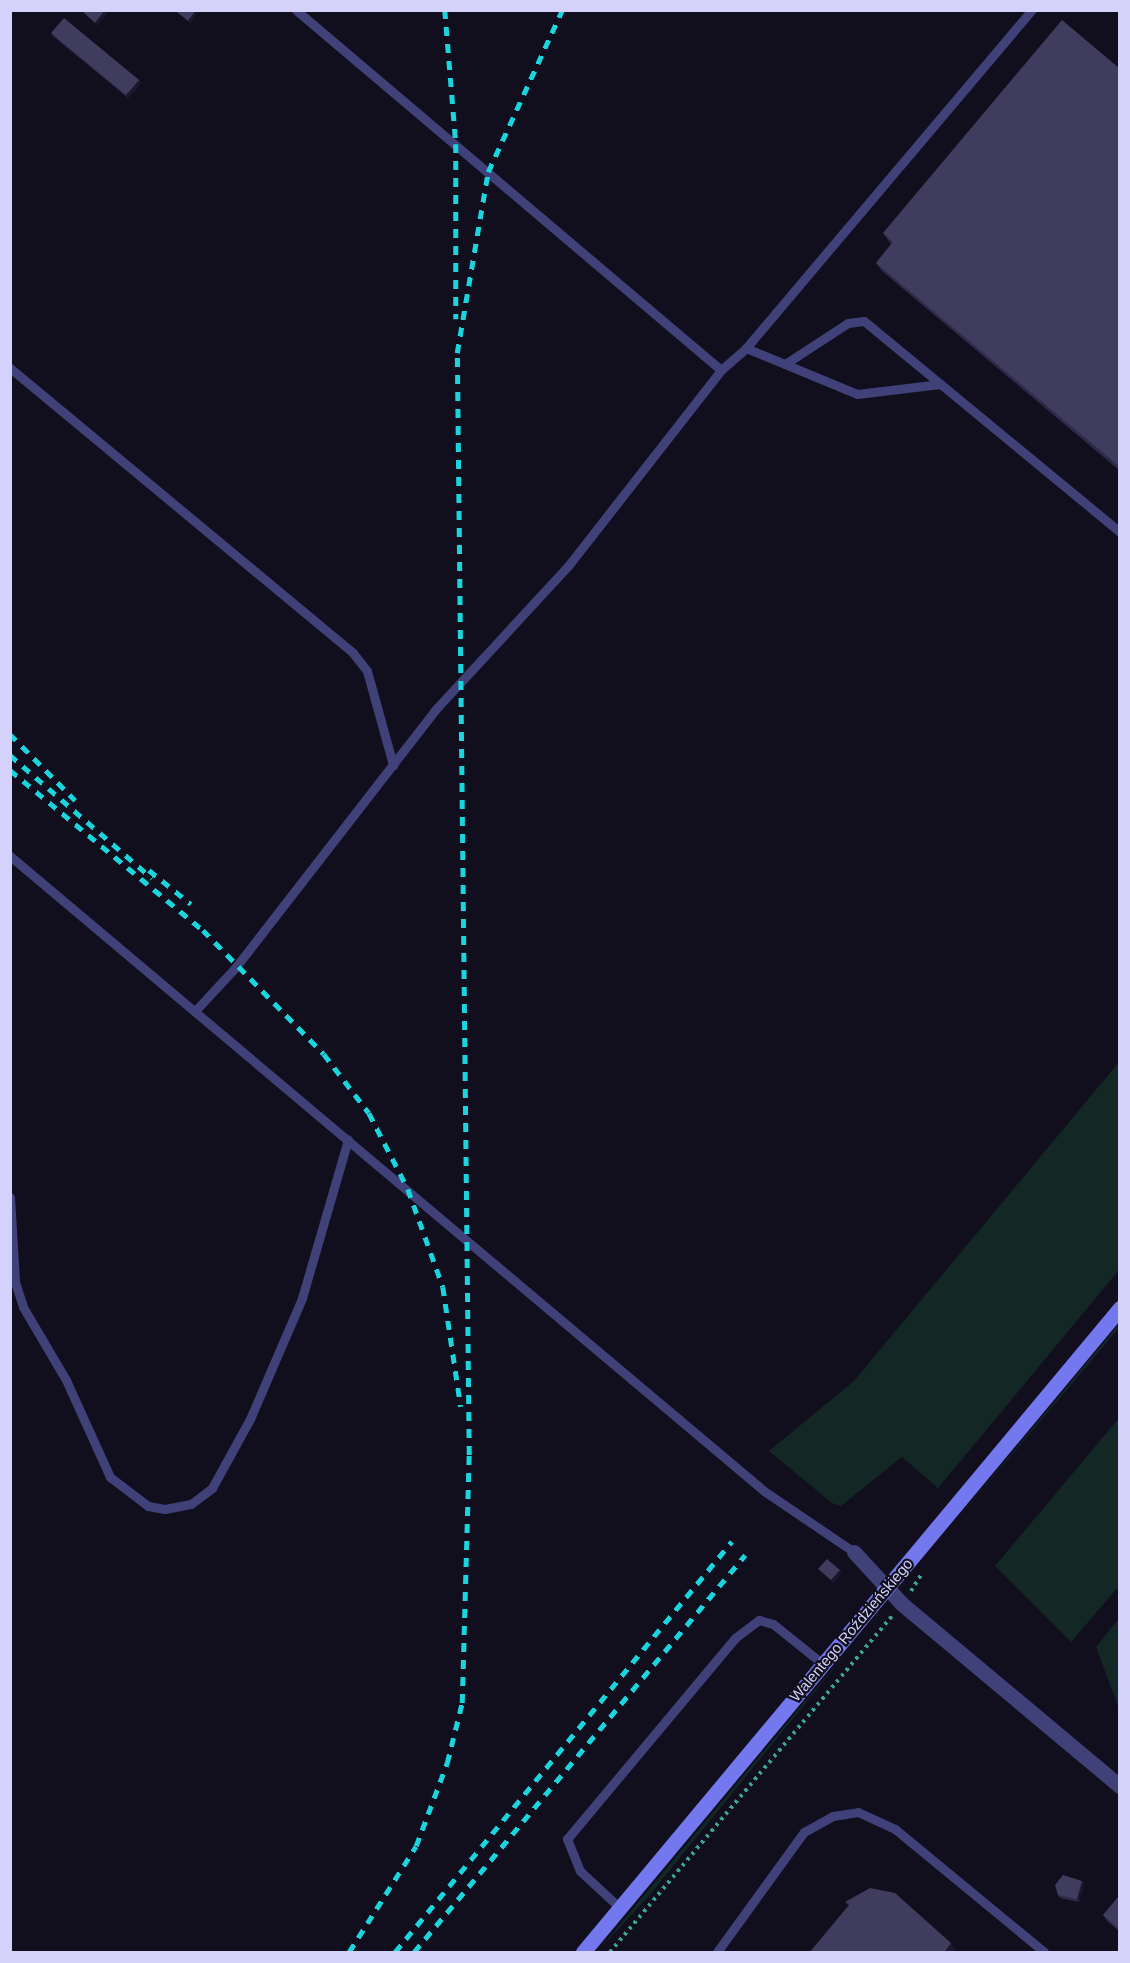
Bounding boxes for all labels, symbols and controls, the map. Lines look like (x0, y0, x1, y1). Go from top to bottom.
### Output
street label: Walentego Roździeńskiego (786, 1555, 916, 1705)

